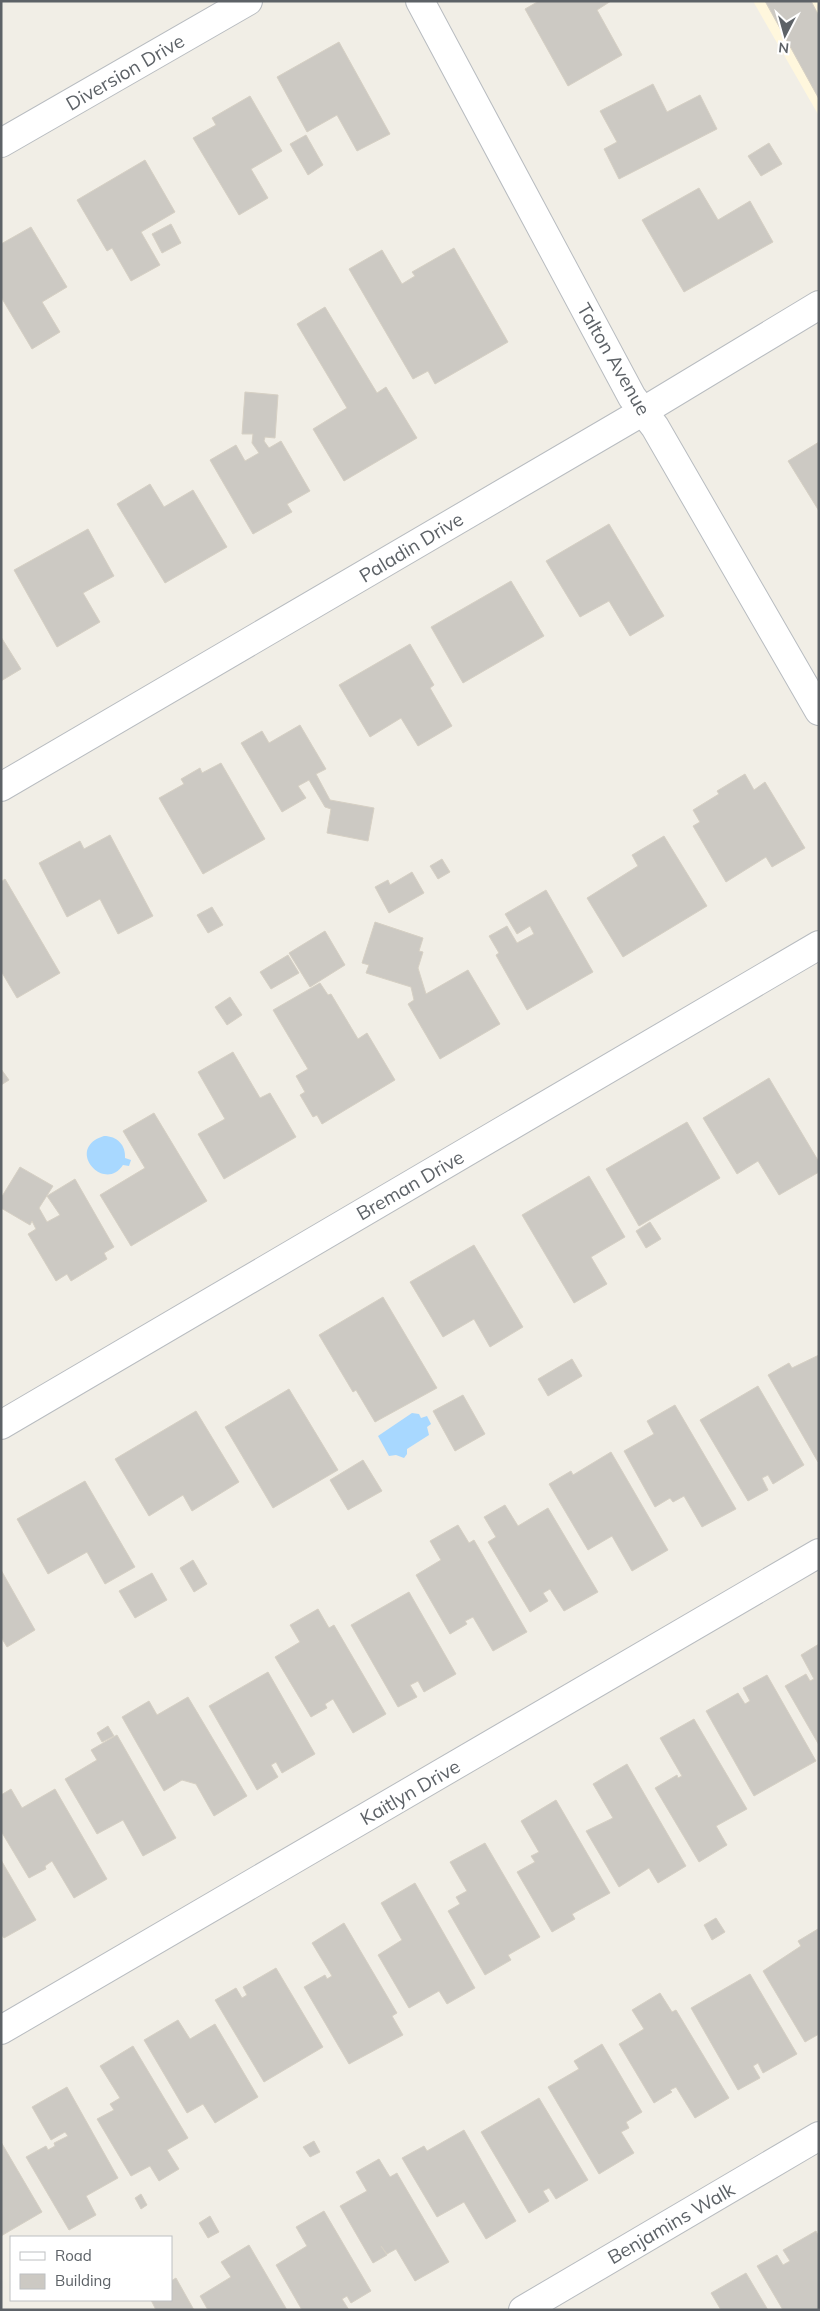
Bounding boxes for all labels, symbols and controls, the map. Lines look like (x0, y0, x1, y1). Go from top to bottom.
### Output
north arrow (760, 10, 810, 60)
street label: Diversion Drive (62, 28, 188, 116)
text: N (777, 38, 790, 57)
street label: Talton Avenue (572, 299, 656, 419)
street label: Paladin Drive (355, 507, 467, 587)
street label: Breman Drive (352, 1145, 468, 1225)
street label: Kaitlyn Drive (356, 1754, 464, 1830)
street label: Benjamins Walk (603, 2177, 739, 2269)
legend (10, 2236, 172, 2301)
text: Road (55, 2246, 92, 2265)
text: Building (55, 2271, 111, 2290)

